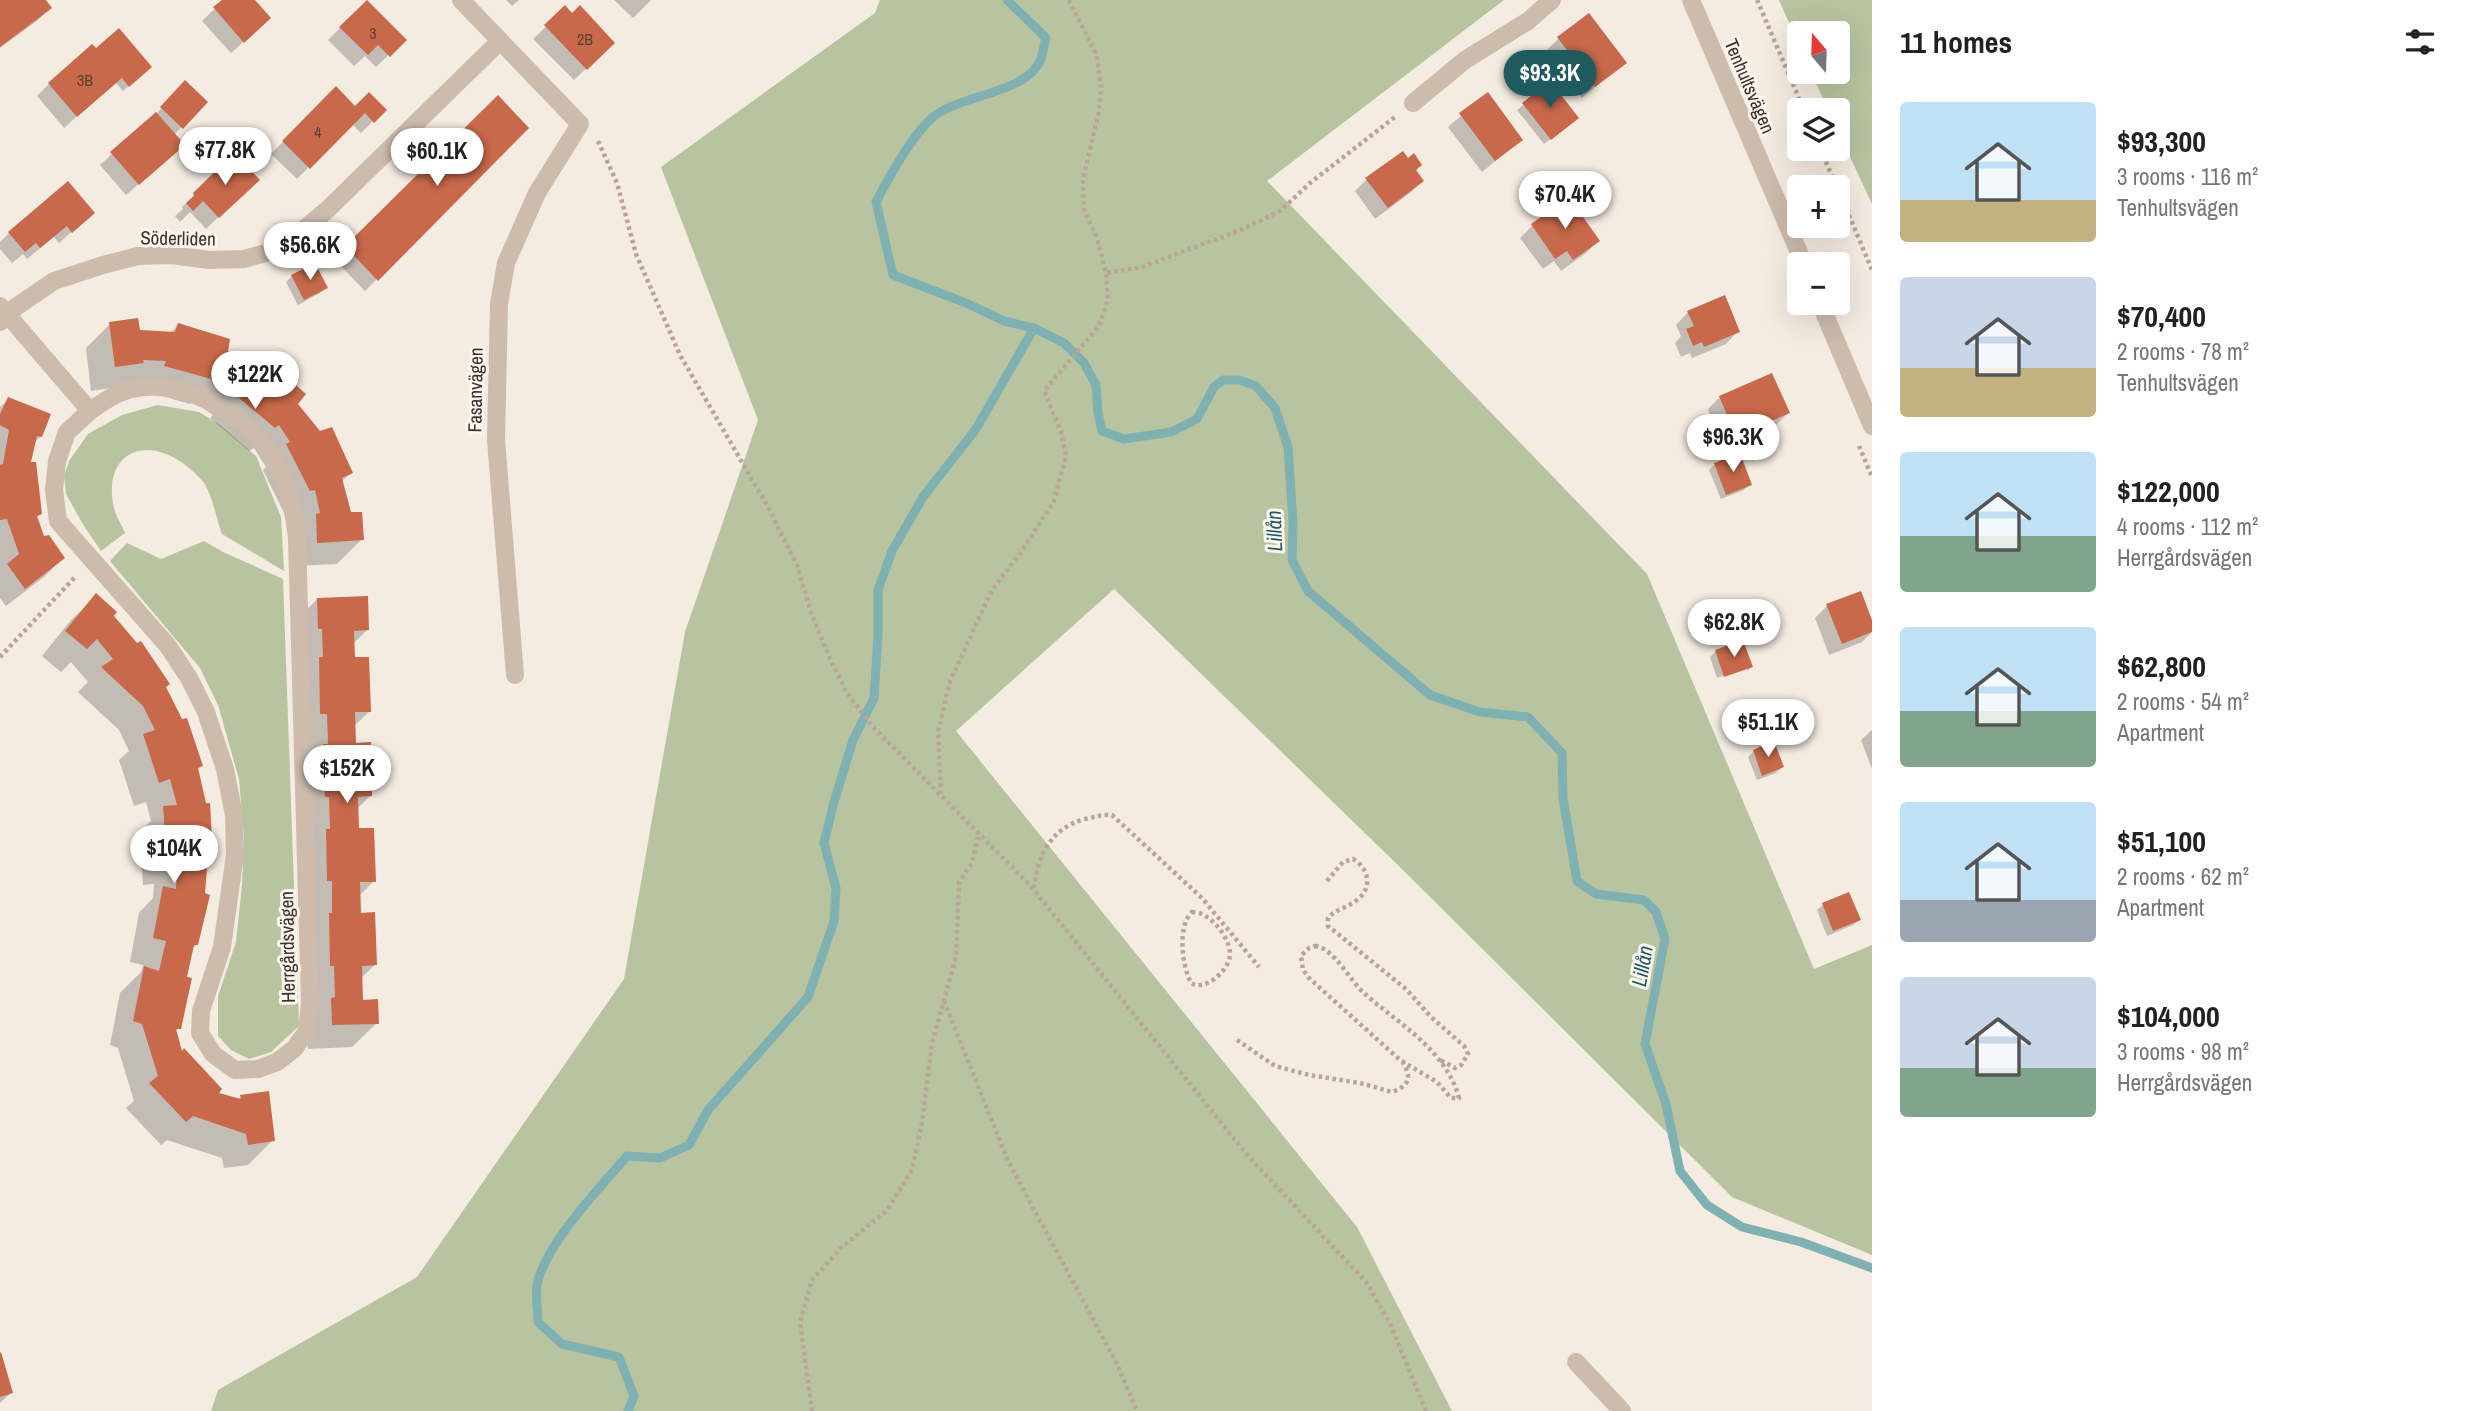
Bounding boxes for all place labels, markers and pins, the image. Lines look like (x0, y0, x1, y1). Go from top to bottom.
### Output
pin: $93.3K (1493, 50, 1607, 110)
pin: $77.8K (168, 128, 282, 187)
pin: $60.1K (380, 128, 494, 188)
pin: $70.4K (1508, 172, 1622, 231)
pin: $56.6K (253, 222, 367, 282)
pin: $122K (206, 352, 304, 411)
pin: $96.3K (1676, 414, 1790, 474)
pin: $62.8K (1677, 600, 1791, 659)
pin: $51.1K (1711, 700, 1825, 759)
pin: $152K (298, 746, 396, 805)
pin: $104K (125, 826, 223, 885)

